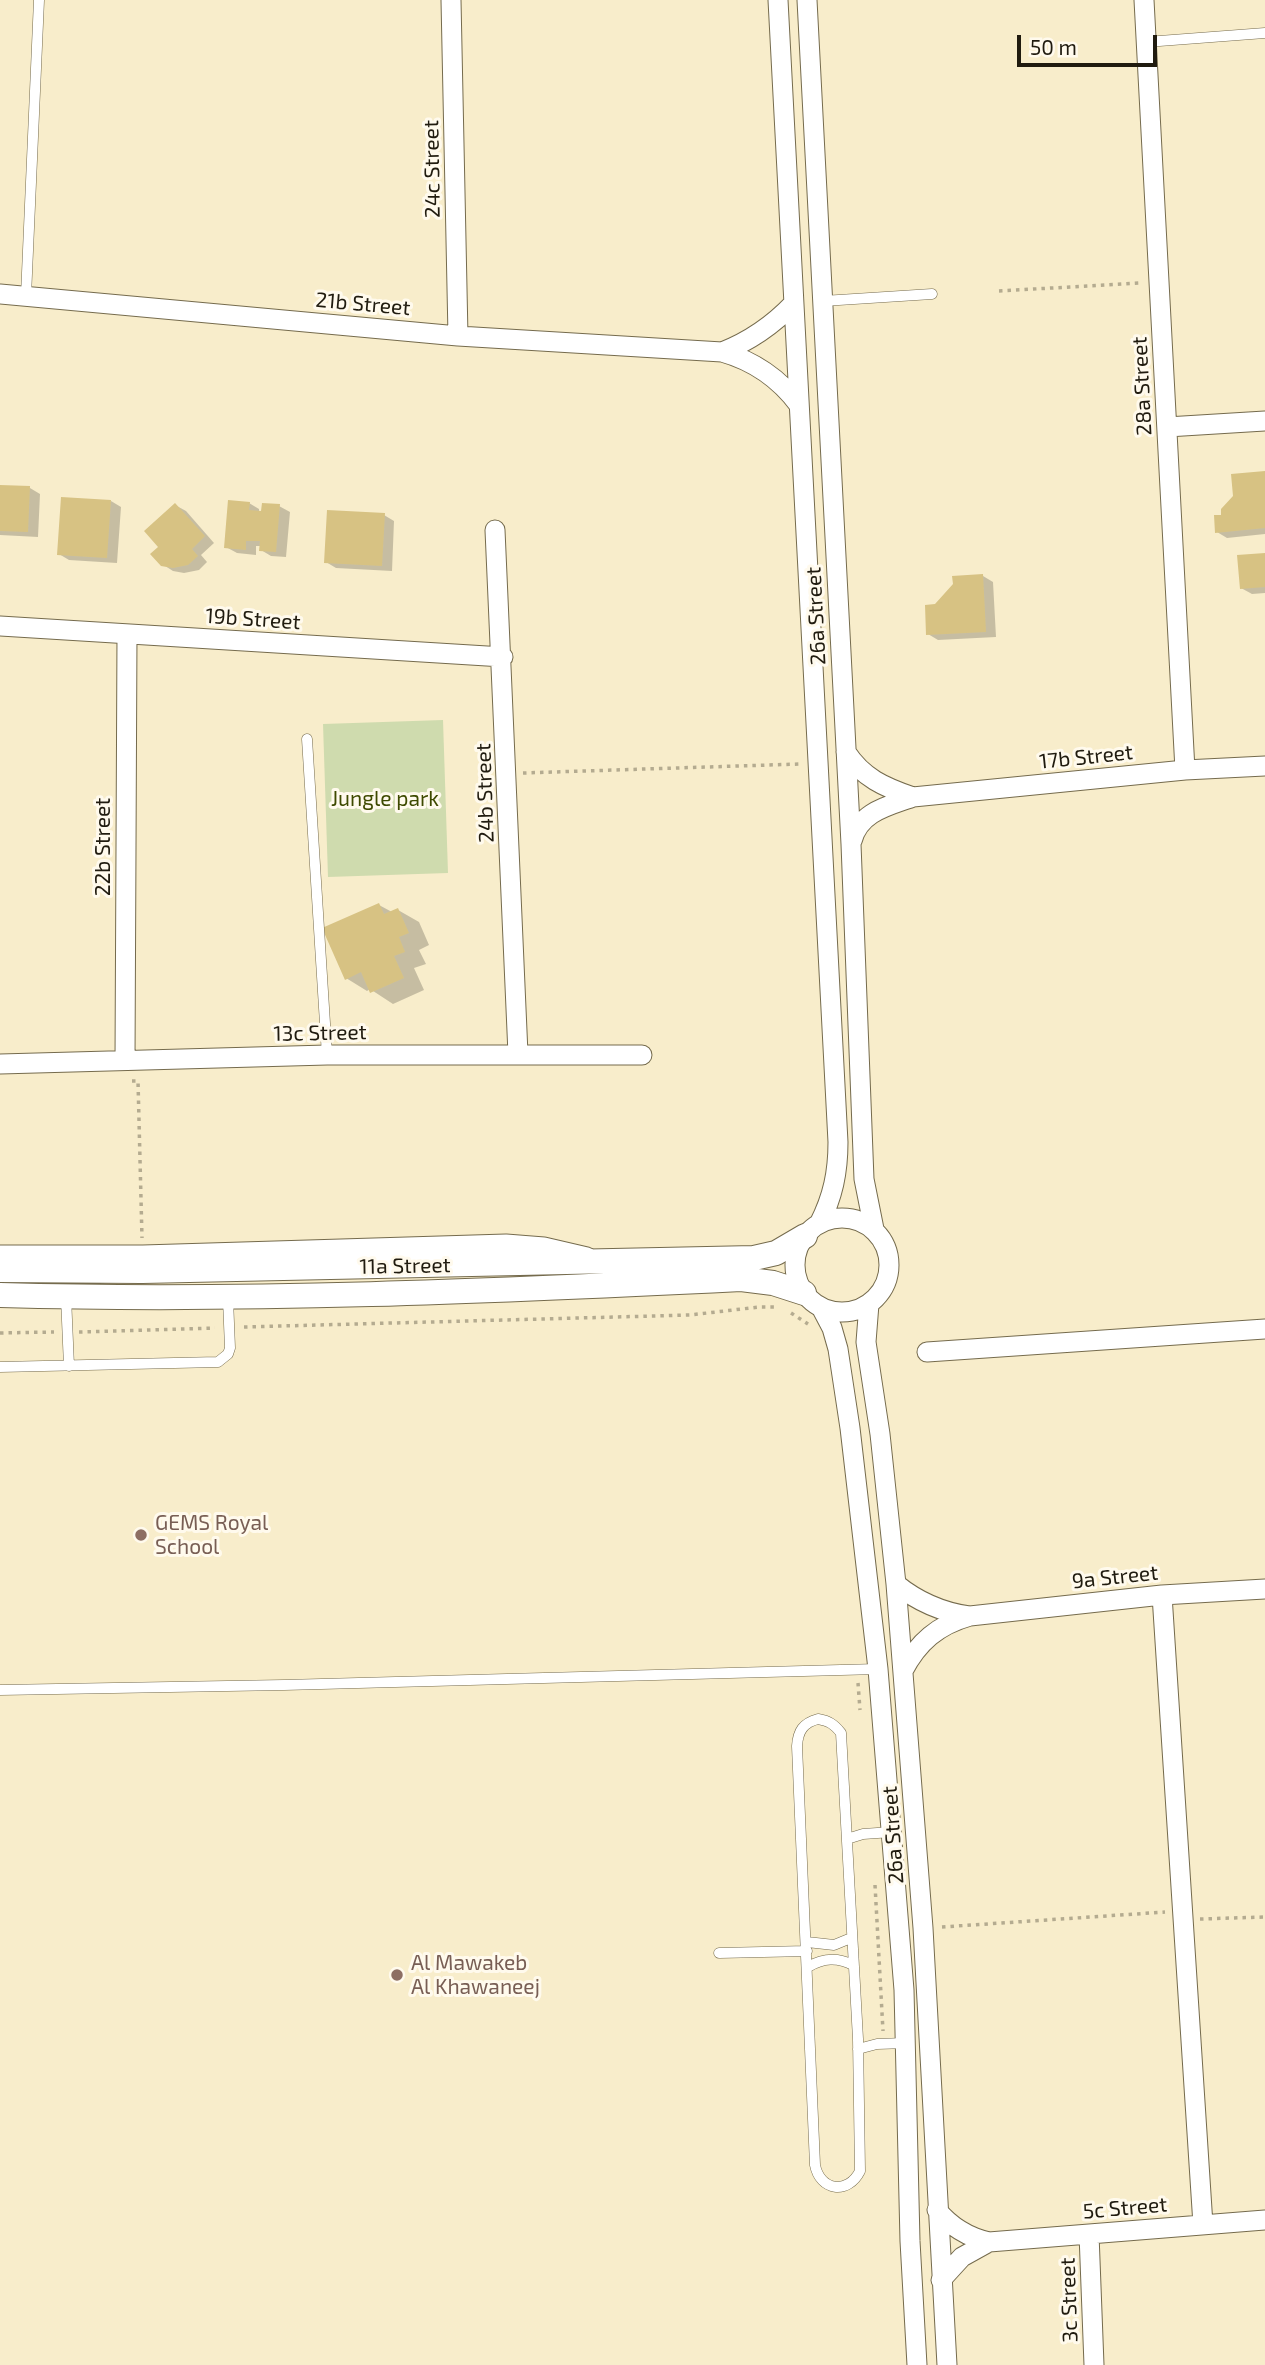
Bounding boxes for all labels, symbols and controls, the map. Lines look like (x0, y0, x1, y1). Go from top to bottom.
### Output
scale bar (1020, 21, 1160, 65)
text: 50 m (1030, 34, 1077, 59)
street label: 24c Street (419, 120, 445, 218)
street label: 21b Street (314, 287, 412, 321)
street label: 28a Street (1127, 336, 1157, 436)
street label: 26a Street (801, 566, 831, 666)
street label: 19b Street (205, 603, 301, 635)
street label: 17b Street (1038, 740, 1134, 774)
street label: 24b Street (471, 743, 499, 843)
park label: Jungle park (331, 786, 439, 812)
street label: 22b Street (90, 798, 116, 896)
street label: 13c Street (273, 1020, 367, 1046)
street label: 11a Street (359, 1253, 451, 1279)
place label: GEMS Royal School (155, 1510, 268, 1560)
marker: GEMS Royal School (133, 1527, 149, 1543)
street label: 9a Street (1071, 1560, 1159, 1594)
street label: 26a Street (877, 1785, 909, 1885)
place label: Al Mawakeb Al Khawaneej (411, 1950, 540, 2000)
marker: Al Mawakeb Al Khawaneej (389, 1967, 405, 1983)
street label: 5c Street (1082, 2192, 1168, 2224)
street label: 3c Street (1055, 2257, 1083, 2343)

